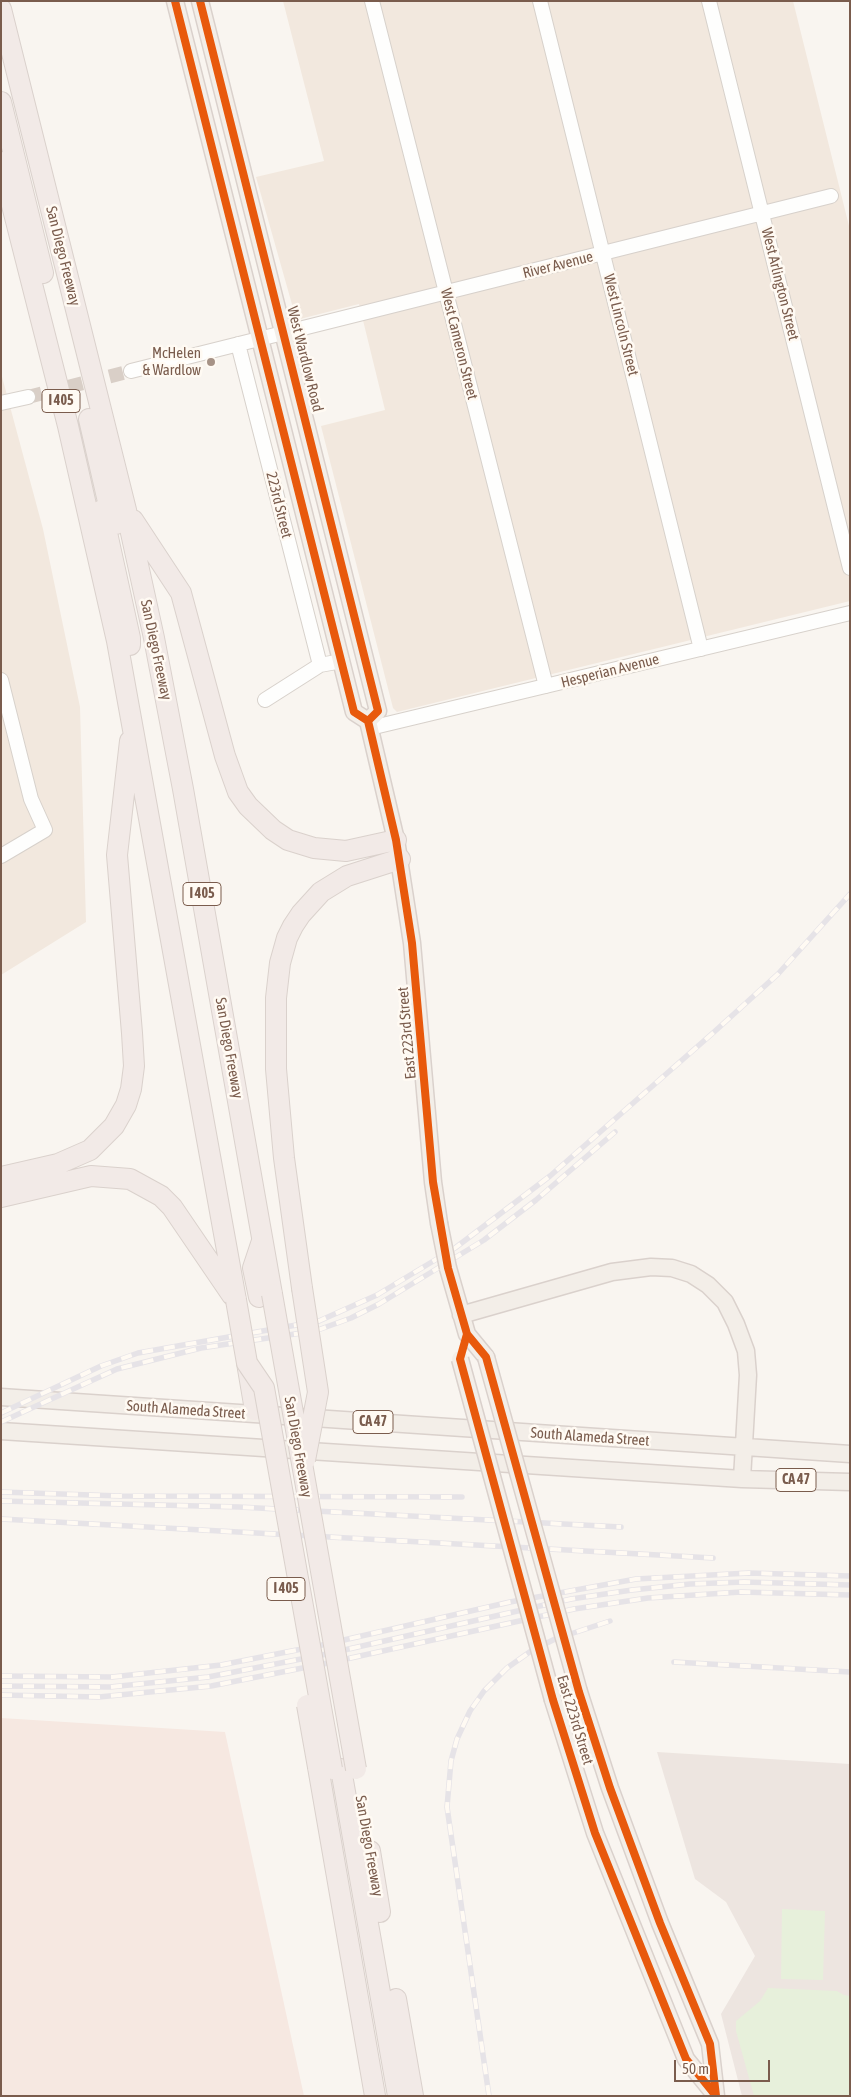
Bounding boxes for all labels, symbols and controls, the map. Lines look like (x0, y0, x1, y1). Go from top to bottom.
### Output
street label: San Diego Freeway (42, 204, 84, 308)
street label: West Arlington Street (757, 226, 803, 342)
street label: River Avenue (521, 248, 595, 282)
street label: West Lincoln Street (600, 272, 642, 378)
street label: West Cameron Street (436, 287, 482, 401)
street label: West Wardlow Road (283, 304, 327, 414)
place label: McHelen & Wardlow (143, 344, 201, 379)
marker: McHelen & Wardlow (205, 356, 217, 368)
road number: I 405 (42, 390, 80, 412)
street label: 223rd Street (262, 470, 296, 540)
street label: San Diego Freeway (137, 598, 175, 702)
street label: Hesperian Avenue (559, 650, 661, 692)
road number: I 405 (183, 882, 221, 906)
street label: East 223rd Street (394, 986, 420, 1080)
street label: San Diego Freeway (211, 996, 247, 1100)
street label: San Diego Freeway (280, 1395, 316, 1499)
street label: South Alameda Street (126, 1397, 246, 1423)
road number: CA 47 (353, 1410, 393, 1434)
street label: South Alameda Street (530, 1424, 650, 1450)
road number: CA 47 (776, 1468, 816, 1492)
road number: I 405 (267, 1578, 305, 1600)
street label: East 223rd Street (553, 1673, 597, 1767)
street label: San Diego Freeway (351, 1794, 387, 1898)
scale bar (676, 2050, 772, 2082)
text: 50 m (682, 2060, 709, 2077)

